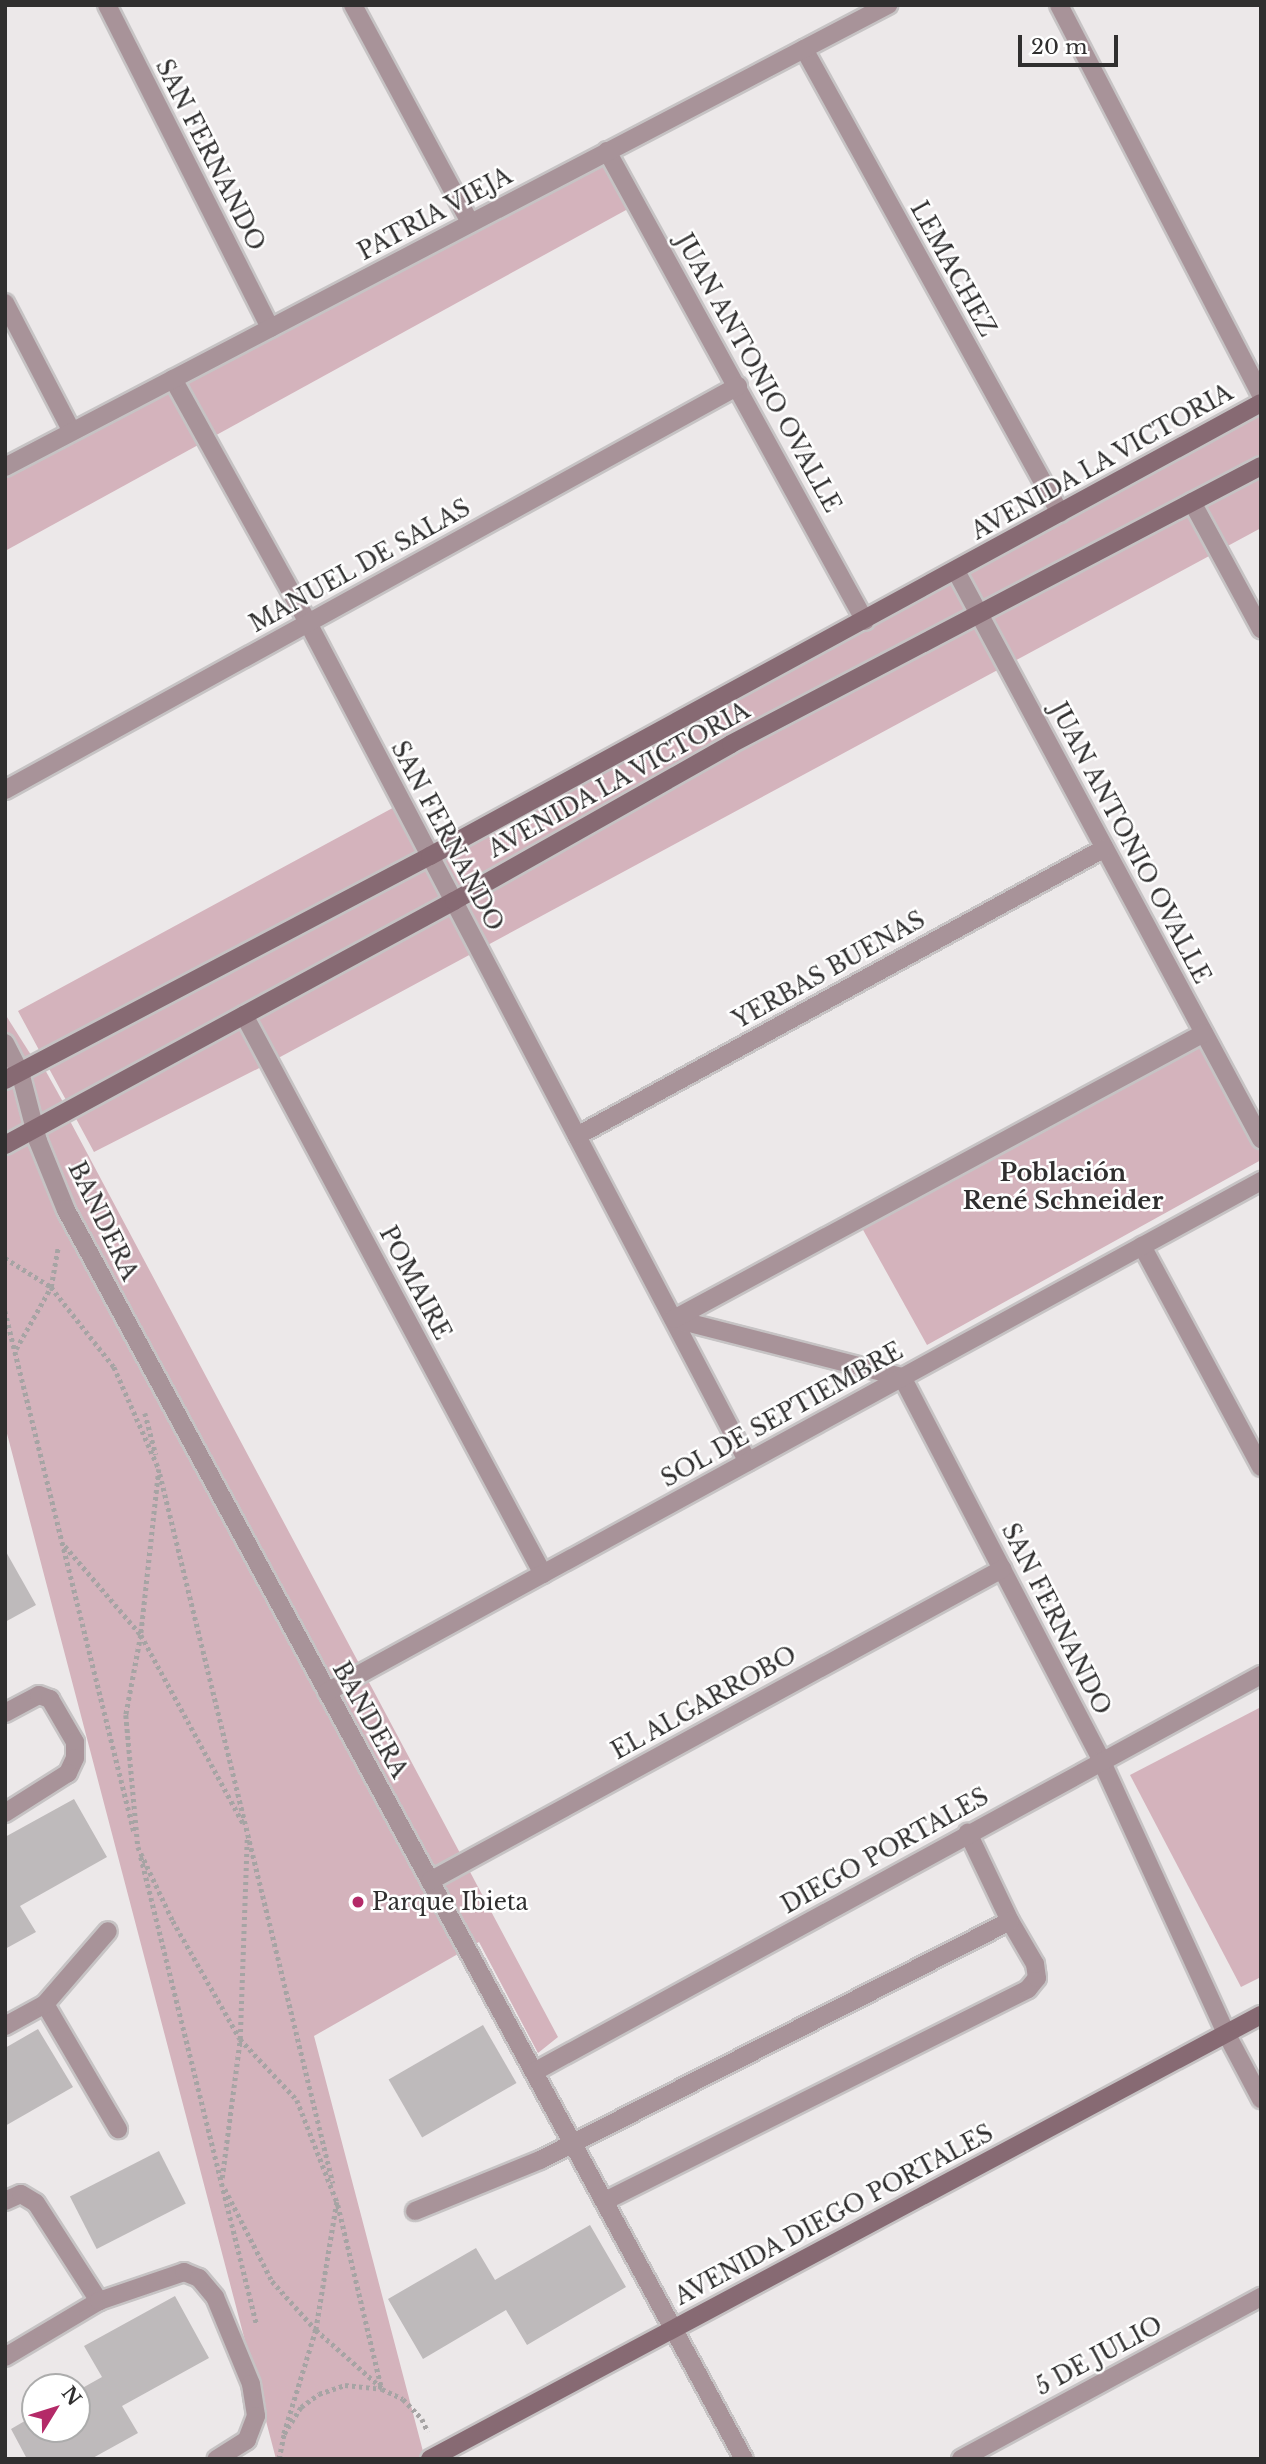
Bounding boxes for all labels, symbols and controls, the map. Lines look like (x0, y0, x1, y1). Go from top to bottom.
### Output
scale bar (1021, 21, 1121, 65)
text: 20 m (1031, 34, 1088, 60)
street label: SAN FERNANDO (150, 55, 270, 255)
street label: PATRIA VIEJA (353, 161, 517, 267)
street label: LEMACHEZ (905, 197, 1001, 341)
street label: JUAN ANTONIO OVALLE (670, 229, 846, 517)
street label: AVENIDA LA VICTORIA (965, 378, 1239, 546)
street label: MANUEL DE SALAS (245, 494, 475, 638)
street label: AVENIDA LA VICTORIA (482, 696, 756, 864)
street label: JUAN ANTONIO OVALLE (1044, 698, 1216, 988)
street label: SAN FERNANDO (385, 736, 509, 936)
street label: YERBAS BUENAS (728, 906, 930, 1034)
street label: BANDERA (62, 1157, 144, 1285)
district label: Población René Schneider (963, 1159, 1163, 1215)
street label: POMAIRE (374, 1222, 456, 1344)
street label: SOL DE SEPTIEMBRE (656, 1337, 908, 1493)
street label: SAN FERNANDO (996, 1519, 1116, 1719)
street label: EL ALGARROBO (606, 1640, 802, 1766)
street label: BANDERA (327, 1657, 413, 1783)
street label: DIEGO PORTALES (777, 1783, 993, 1919)
place label: Parque Ibieta (372, 1888, 528, 1916)
marker: Parque Ibieta (350, 1894, 366, 1910)
street label: AVENIDA DIEGO PORTALES (670, 2119, 998, 2311)
street label: 5 DE JULIO (1031, 2311, 1167, 2401)
north arrow (21, 2373, 91, 2443)
text: N (57, 2382, 86, 2410)

